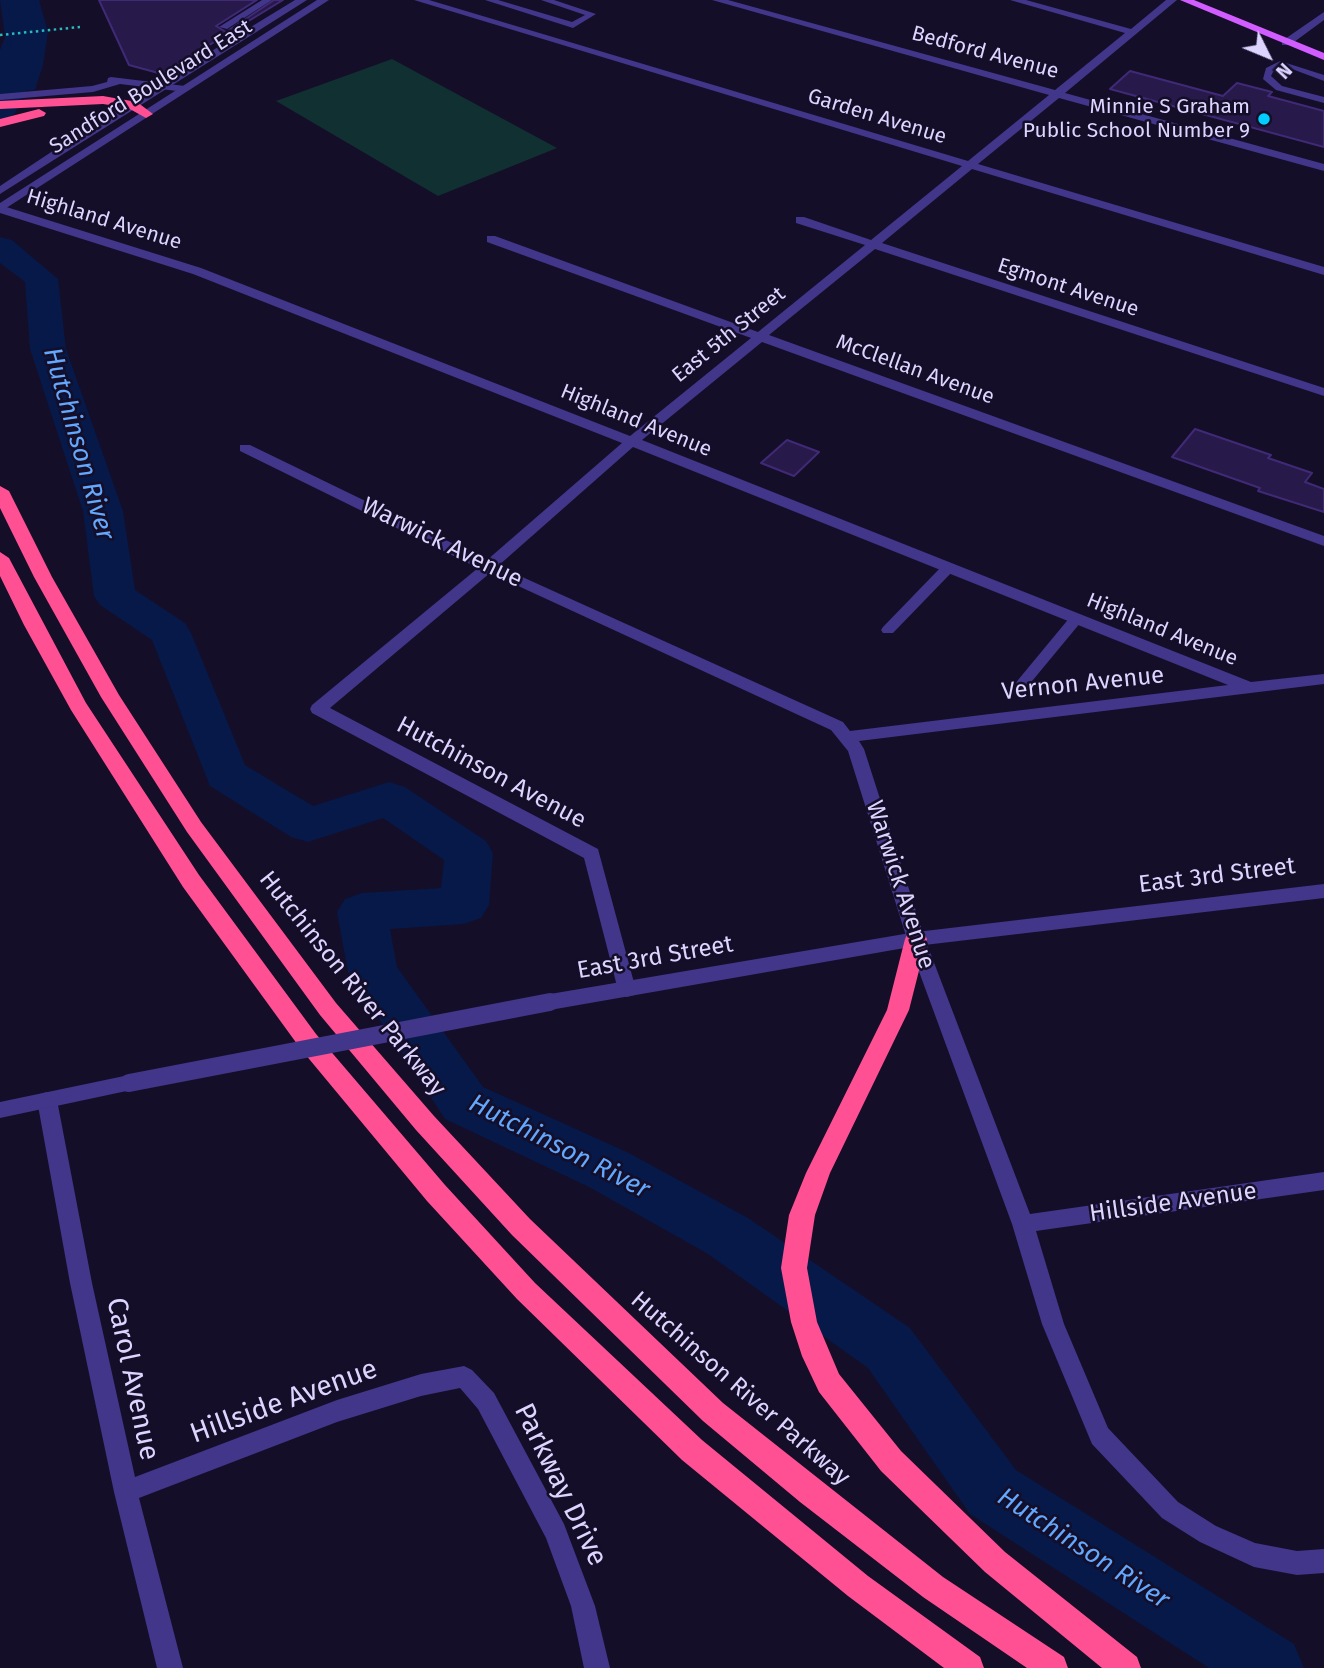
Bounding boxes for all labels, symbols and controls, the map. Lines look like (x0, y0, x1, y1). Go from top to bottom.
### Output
street label: Sandford Boulevard East (45, 14, 257, 160)
street label: Bedford Avenue (909, 21, 1061, 85)
north arrow (1233, 21, 1303, 91)
text: N (1271, 58, 1296, 83)
street label: Garden Avenue (805, 84, 949, 150)
place label: Minnie S Graham Public School Number 9 (1023, 94, 1250, 144)
marker: Minnie S Graham Public School Number 9 (1256, 111, 1272, 127)
street label: Highland Avenue (23, 184, 185, 256)
street label: Egmont Avenue (994, 253, 1142, 323)
street label: East 5th Street (667, 282, 791, 388)
street label: McClellan Avenue (832, 330, 998, 410)
water label: Hutchinson River (36, 344, 120, 544)
street label: Highland Avenue (557, 379, 715, 463)
street label: Warwick Avenue (357, 492, 527, 594)
street label: Highland Avenue (1083, 588, 1241, 672)
street label: Vernon Avenue (1000, 661, 1166, 707)
street label: Hutchinson Avenue (391, 711, 591, 835)
street label: Warwick Avenue (859, 797, 941, 973)
street label: East 3rd Street (1137, 852, 1297, 900)
street label: Hutchinson River Parkway (252, 866, 452, 1102)
street label: East 3rd Street (575, 930, 735, 986)
water label: Hutchinson River (464, 1088, 654, 1206)
street label: Hillside Avenue (1088, 1177, 1258, 1229)
street label: Hutchinson River Parkway (625, 1286, 855, 1492)
street label: Carol Avenue (98, 1295, 166, 1463)
street label: Hillside Avenue (186, 1353, 382, 1451)
street label: Parkway Drive (506, 1398, 614, 1572)
water label: Hutchinson River (991, 1482, 1175, 1616)

